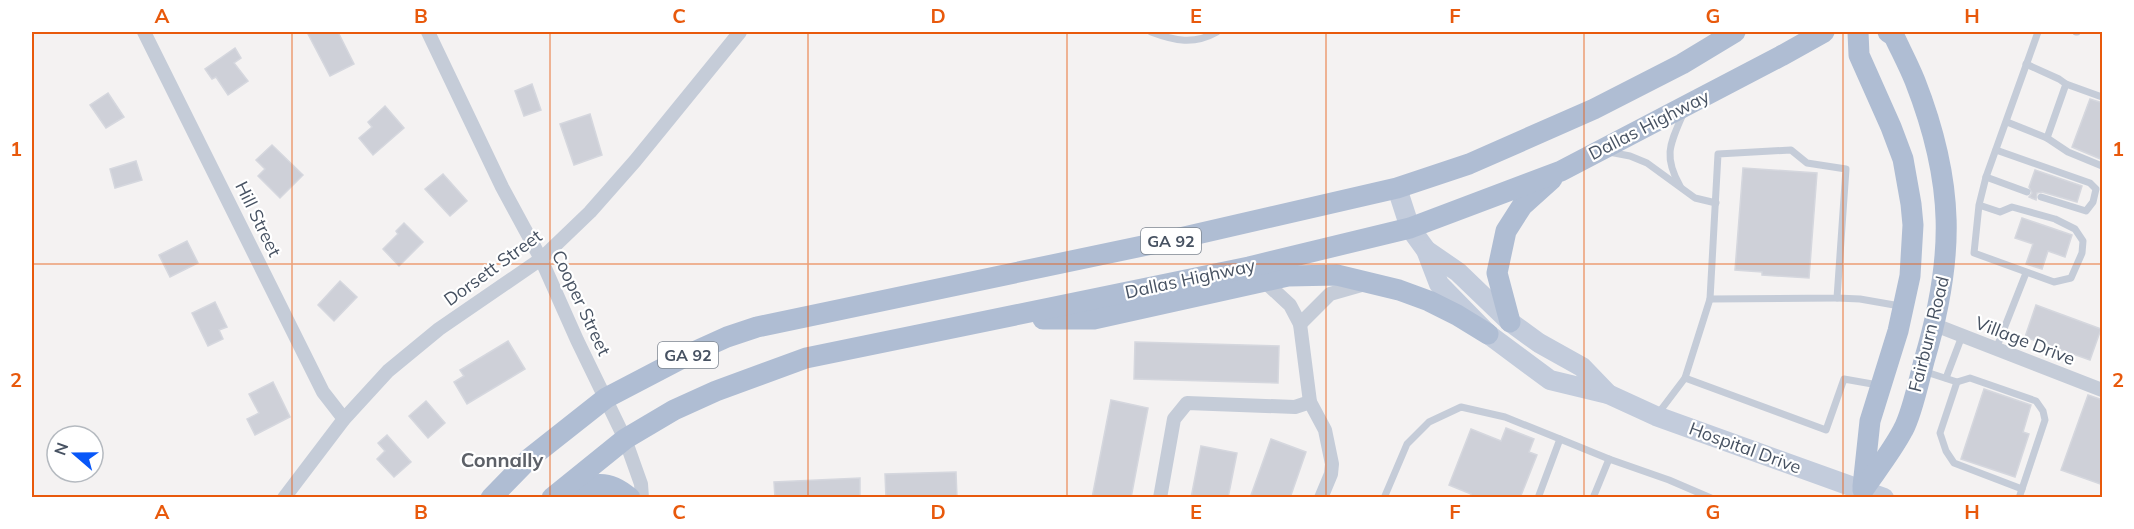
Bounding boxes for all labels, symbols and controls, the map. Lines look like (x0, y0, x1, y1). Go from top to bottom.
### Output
text: A (155, 3, 170, 28)
text: B (414, 3, 428, 28)
text: C (672, 3, 686, 28)
text: D (930, 3, 946, 28)
text: E (1190, 3, 1202, 28)
text: F (1449, 3, 1461, 28)
text: G (1706, 3, 1720, 28)
text: H (1964, 3, 1980, 28)
street label: Dallas Highway (1585, 84, 1713, 165)
text: 1 (10, 136, 22, 161)
text: 1 (2112, 136, 2124, 161)
street label: Hill Street (230, 177, 287, 260)
street label: Dorsett Street (439, 224, 546, 311)
road number: GA 92 (1141, 228, 1201, 254)
street label: Cooper Street (547, 246, 616, 359)
street label: Dallas Highway (1123, 253, 1257, 304)
street label: Fairburn Road (1903, 274, 1954, 394)
street label: Village Drive (1972, 311, 2078, 370)
road number: GA 92 (658, 342, 718, 368)
text: 2 (10, 367, 22, 392)
text: 2 (2112, 367, 2124, 392)
street label: Hospital Drive (1686, 417, 1804, 478)
north arrow (45, 424, 105, 484)
text: N (49, 440, 72, 458)
district label: Connally (461, 447, 543, 472)
text: A (155, 499, 170, 524)
text: B (414, 499, 428, 524)
text: C (672, 499, 686, 524)
text: D (930, 499, 946, 524)
text: E (1190, 499, 1202, 524)
text: F (1449, 499, 1461, 524)
text: G (1706, 499, 1720, 524)
text: H (1964, 499, 1980, 524)

